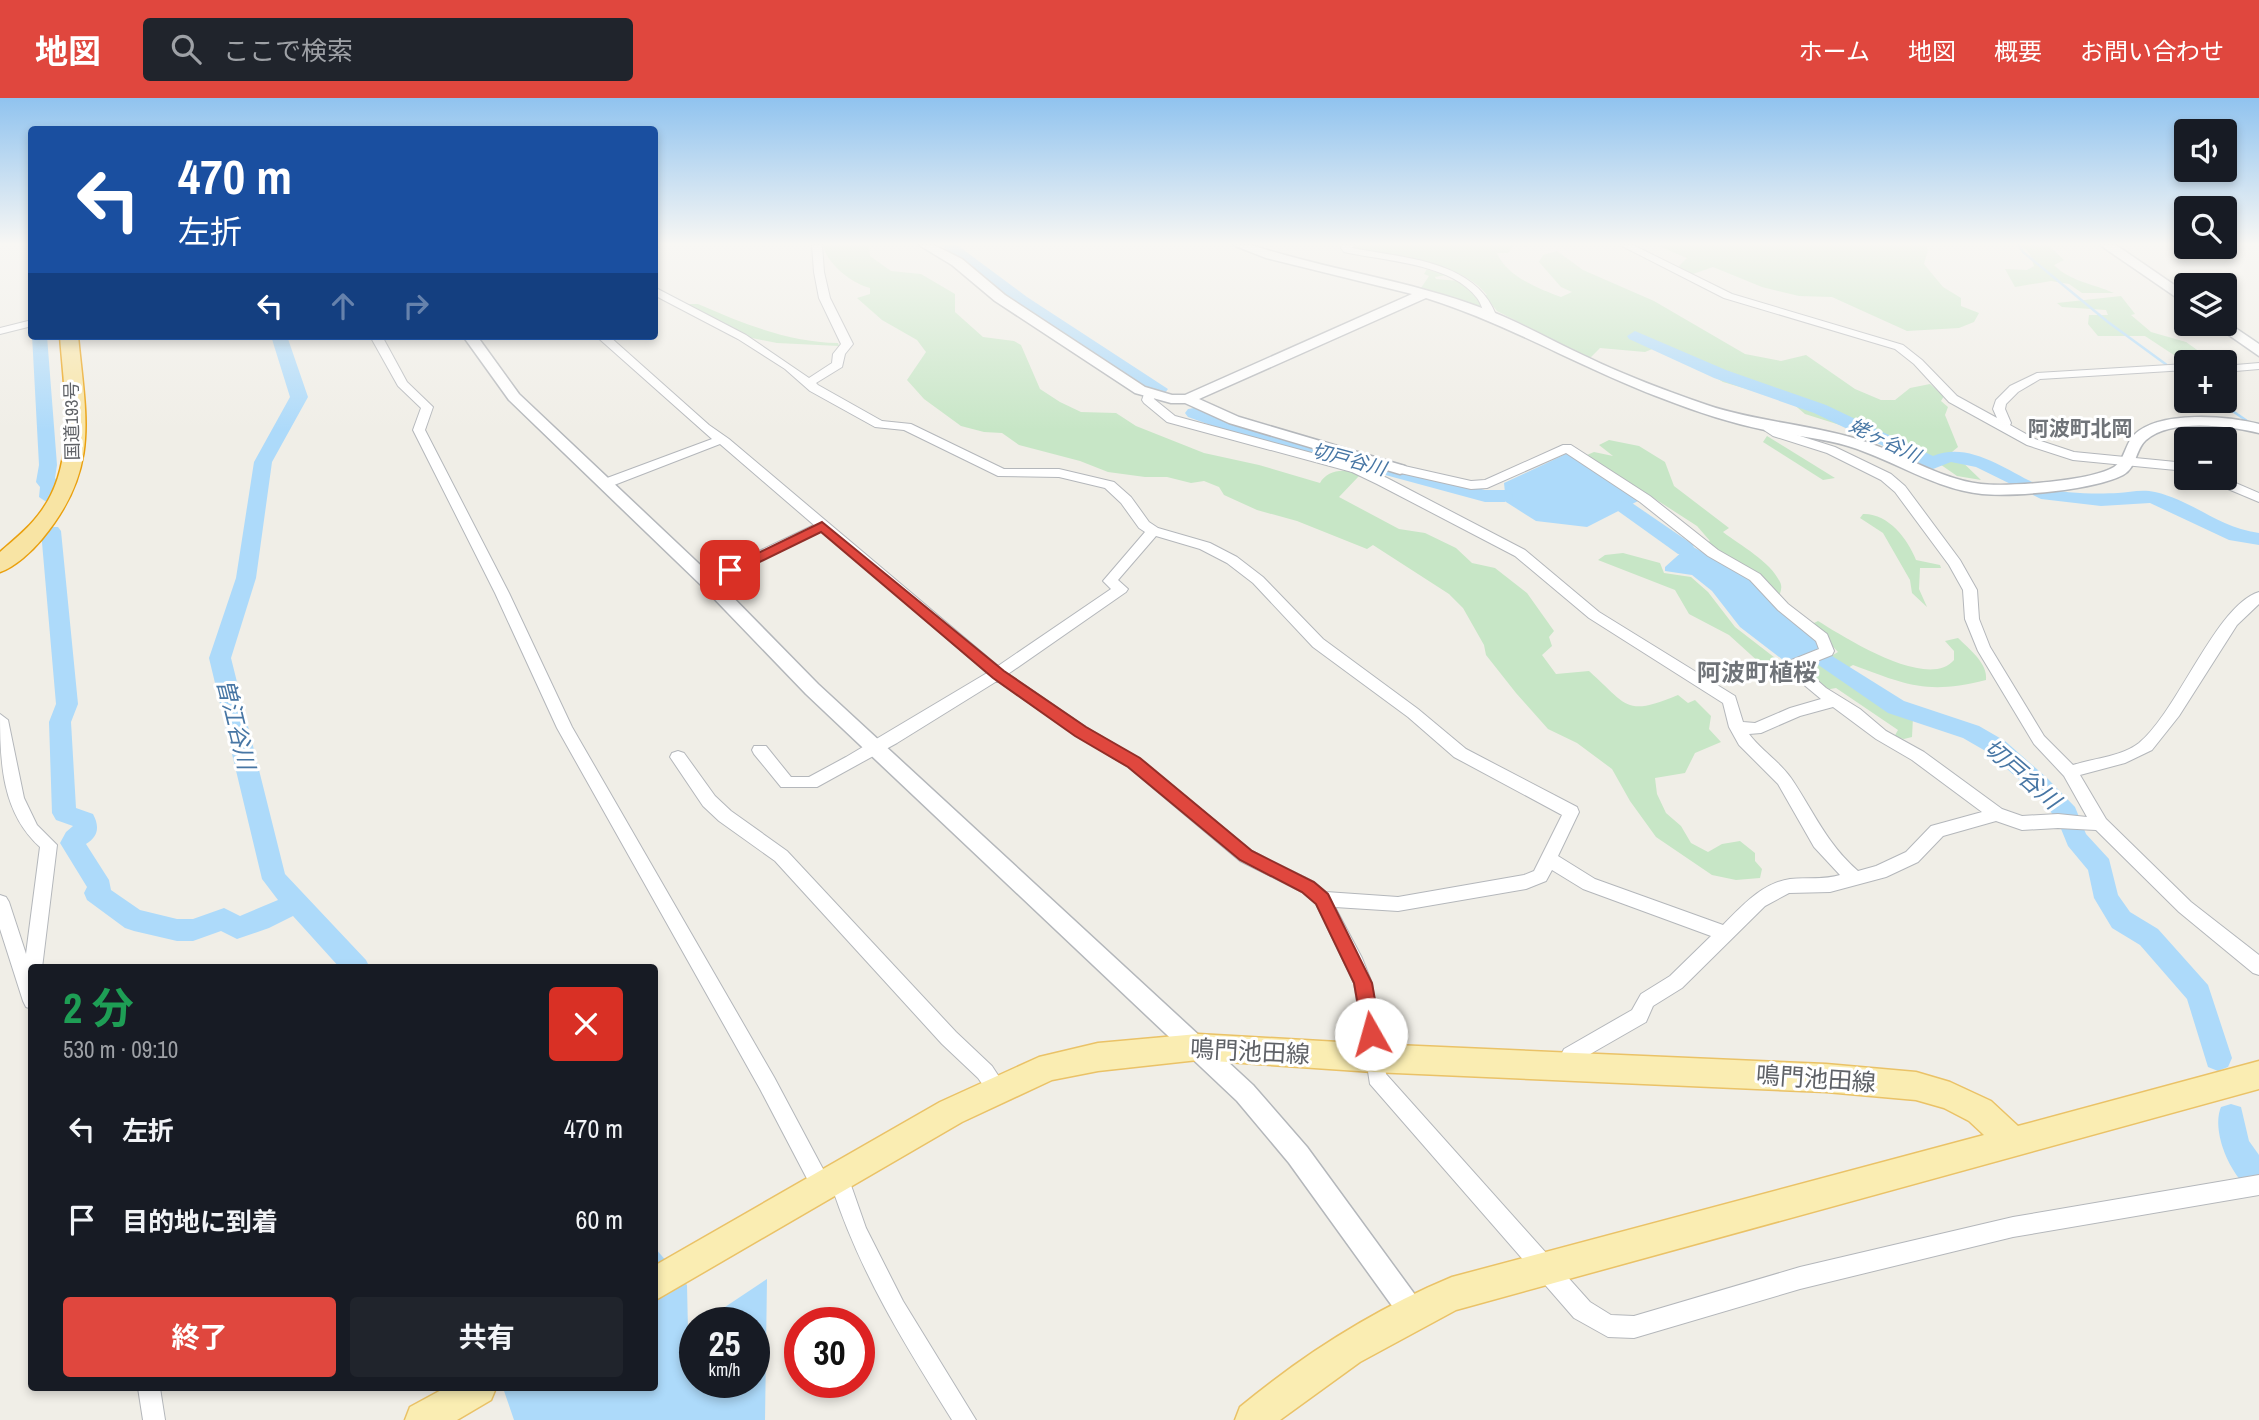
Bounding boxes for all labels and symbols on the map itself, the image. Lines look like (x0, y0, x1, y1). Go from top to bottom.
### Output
street label: 国道193号 (58, 381, 85, 461)
water label: 姥ヶ谷川 (1845, 412, 1927, 469)
district label: 阿波町北岡 (2028, 414, 2133, 443)
water label: 切戸谷川 (1309, 437, 1391, 482)
pin (700, 540, 760, 600)
district label: 阿波町植桜 (1697, 656, 1817, 688)
water label: 曽江谷川 (210, 675, 263, 775)
water label: 切戸谷川 (1977, 732, 2069, 817)
position arrow (1334, 997, 1408, 1071)
street label: 鳴門池田線 (1189, 1032, 1311, 1070)
street label: 鳴門池田線 (1755, 1058, 1877, 1098)
speed limit sign: 30 (784, 1307, 875, 1398)

